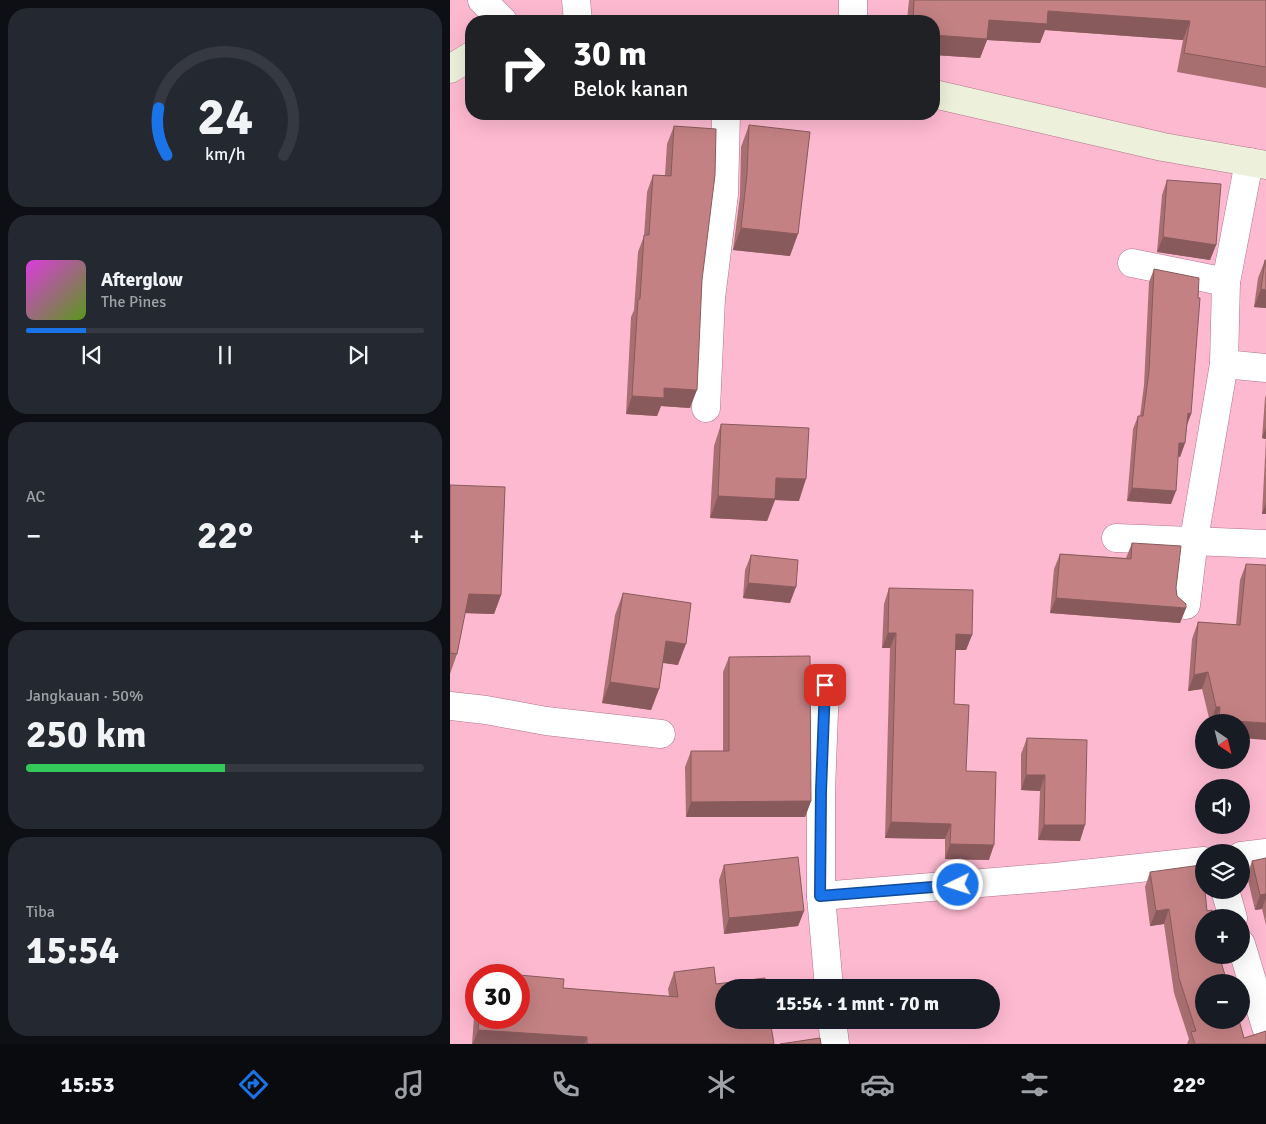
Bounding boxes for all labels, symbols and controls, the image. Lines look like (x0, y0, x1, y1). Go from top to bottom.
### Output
text: 30 m (573, 32, 647, 75)
icon: right (490, 35, 555, 100)
text: Belok kanan (573, 75, 688, 102)
text: 24 (197, 85, 253, 149)
text: km/h (205, 143, 245, 165)
text: Afterglow (101, 268, 183, 292)
text: The Pines (101, 292, 166, 312)
icon: previous (78, 341, 106, 369)
icon: pause (211, 341, 239, 369)
icon: next (344, 341, 372, 369)
text: AC (26, 487, 45, 507)
text: 22° (197, 512, 253, 559)
text: − (26, 519, 41, 553)
text: + (409, 519, 424, 553)
pin (804, 664, 846, 706)
icon: arrive (811, 671, 839, 699)
text: Jangkauan · 50% (26, 686, 143, 706)
text: 250 km (26, 711, 147, 758)
north arrow (1195, 714, 1250, 769)
map controls (1195, 714, 1250, 1029)
button: sound (1195, 779, 1250, 834)
button: layers (1195, 844, 1250, 899)
position arrow (931, 858, 983, 910)
text: Tiba (26, 902, 55, 922)
button: + (1195, 909, 1250, 964)
text: 15:54 (26, 927, 119, 974)
speed limit sign: 30 (465, 964, 530, 1029)
button: − (1195, 974, 1250, 1029)
text: 15:54 · 1 mnt · 70 m (776, 992, 939, 1016)
icon: directions (236, 1067, 271, 1102)
icon: music (392, 1067, 427, 1102)
icon: phone (548, 1067, 583, 1102)
icon: climate (704, 1067, 739, 1102)
icon: car (860, 1067, 895, 1102)
icon: filters (1017, 1067, 1052, 1102)
text: 15:53 (61, 1071, 115, 1098)
text: 22° (1173, 1071, 1205, 1098)

